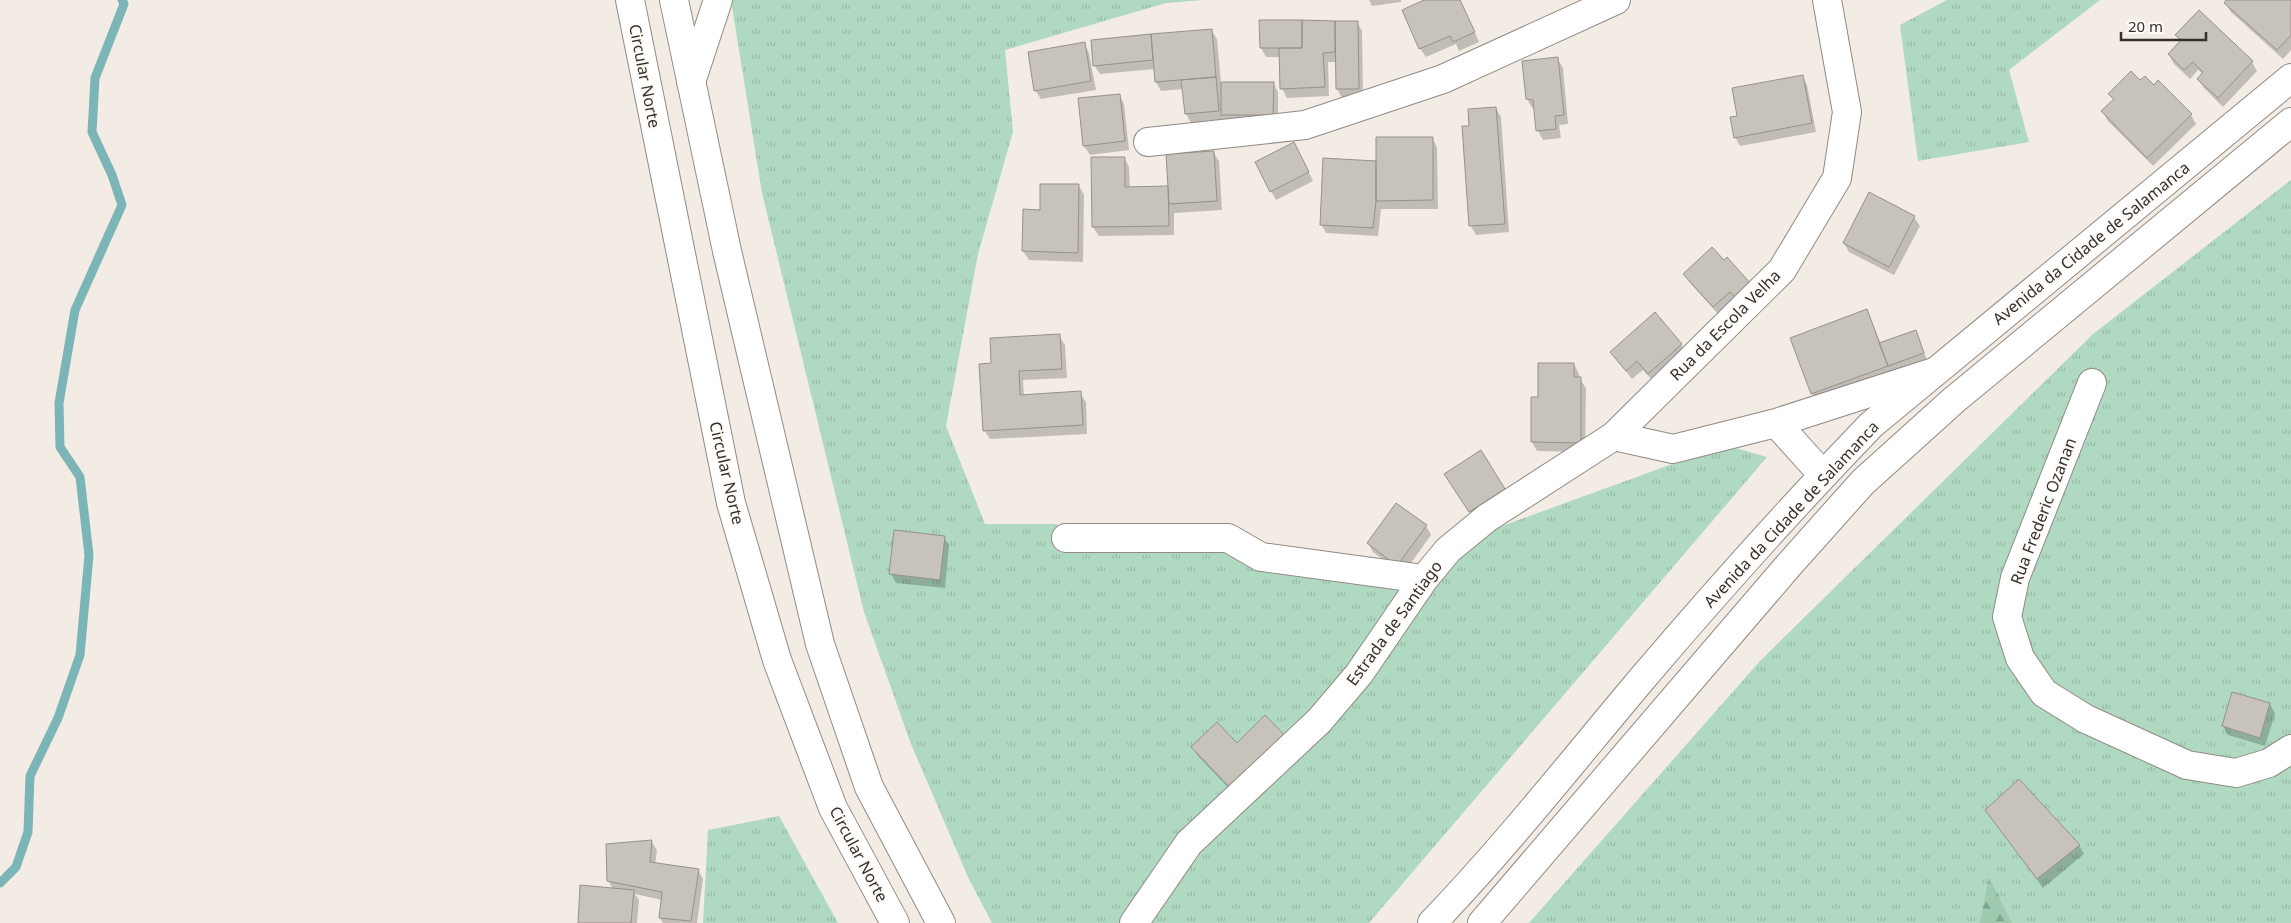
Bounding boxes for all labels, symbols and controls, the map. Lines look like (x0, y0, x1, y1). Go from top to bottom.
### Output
scale bar (2121, 10, 2206, 42)
text: 20 m (2128, 16, 2163, 36)
street label: Circular Norte (624, 22, 666, 130)
street label: Avenida da Cidade de Salamanca (1988, 156, 2194, 330)
street label: Rua da Escola Velha (1665, 265, 1785, 385)
street label: Avenida da Cidade de Salamanca (1698, 416, 1884, 612)
street label: Circular Norte (704, 419, 750, 527)
street label: Rua Frederic Ozanan (2005, 434, 2081, 588)
street label: Estrada de Santiago (1341, 556, 1447, 690)
street label: Circular Norte (825, 802, 893, 906)

